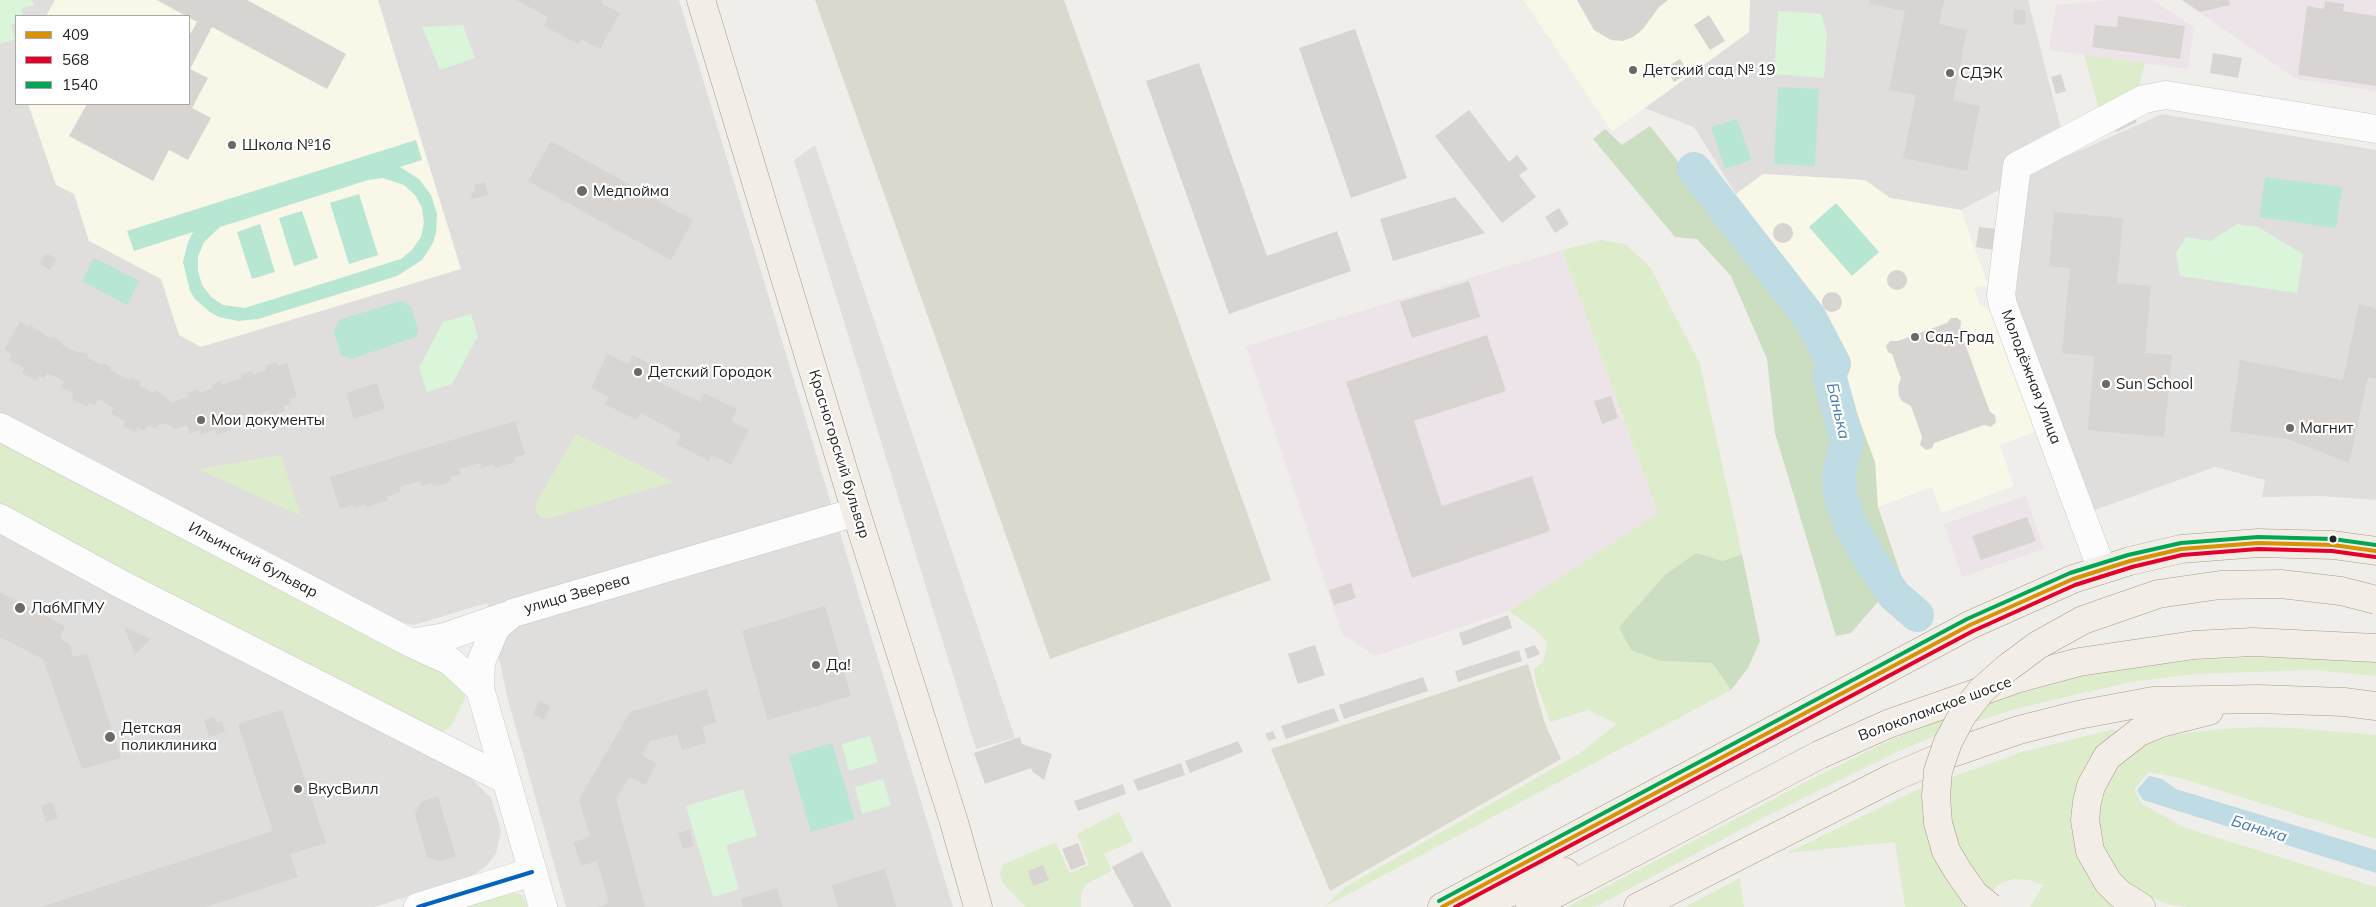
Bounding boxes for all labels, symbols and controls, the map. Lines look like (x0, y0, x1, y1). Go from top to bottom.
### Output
legend (15, 15, 190, 105)
text: 409 (62, 25, 89, 44)
text: 568 (62, 50, 89, 69)
place label: Детский сад № 19 (1643, 61, 1776, 79)
marker: Детский сад № 19 (1627, 64, 1639, 76)
place label: СДЭК (1960, 64, 2002, 82)
marker: СДЭК (1944, 67, 1956, 79)
text: 1540 (62, 75, 98, 94)
place label: Школа №16 (242, 136, 331, 154)
marker: Школа №16 (226, 139, 238, 151)
place label: Медпойма (593, 182, 669, 200)
marker: Медпойма (575, 184, 589, 198)
street label: Молодёжная улица (1997, 307, 2065, 447)
place label: Сад-Град (1925, 328, 1994, 346)
marker: Сад-Град (1909, 331, 1921, 343)
place label: Детский Городок (648, 363, 772, 381)
marker: Детский Городок (632, 366, 644, 378)
street label: Красногорский бульвар (805, 368, 873, 540)
place label: Sun School (2116, 375, 2193, 393)
marker: Sun School (2100, 378, 2112, 390)
water label: Банька (1822, 381, 1854, 441)
place label: Мои документы (211, 411, 325, 429)
marker: Мои документы (195, 414, 207, 426)
place label: Магнит (2300, 419, 2353, 437)
marker: Магнит (2284, 422, 2296, 434)
street label: Ильинский бульвар (185, 518, 321, 602)
unlabelled marker (2328, 534, 2338, 544)
street label: улица Зверева (522, 570, 632, 618)
place label: ЛабМГМУ (31, 599, 104, 617)
marker: ЛабМГМУ (13, 601, 27, 615)
place label: Да! (826, 656, 851, 674)
marker: Да! (810, 659, 822, 671)
street label: Волоколамское шоссе (1856, 673, 2014, 745)
place label: Детская поликлиника (121, 719, 217, 754)
marker: Детская поликлиника (103, 730, 117, 744)
place label: ВкусВилл (308, 780, 379, 798)
marker: ВкусВилл (292, 783, 304, 795)
water label: Банька (2229, 811, 2289, 847)

